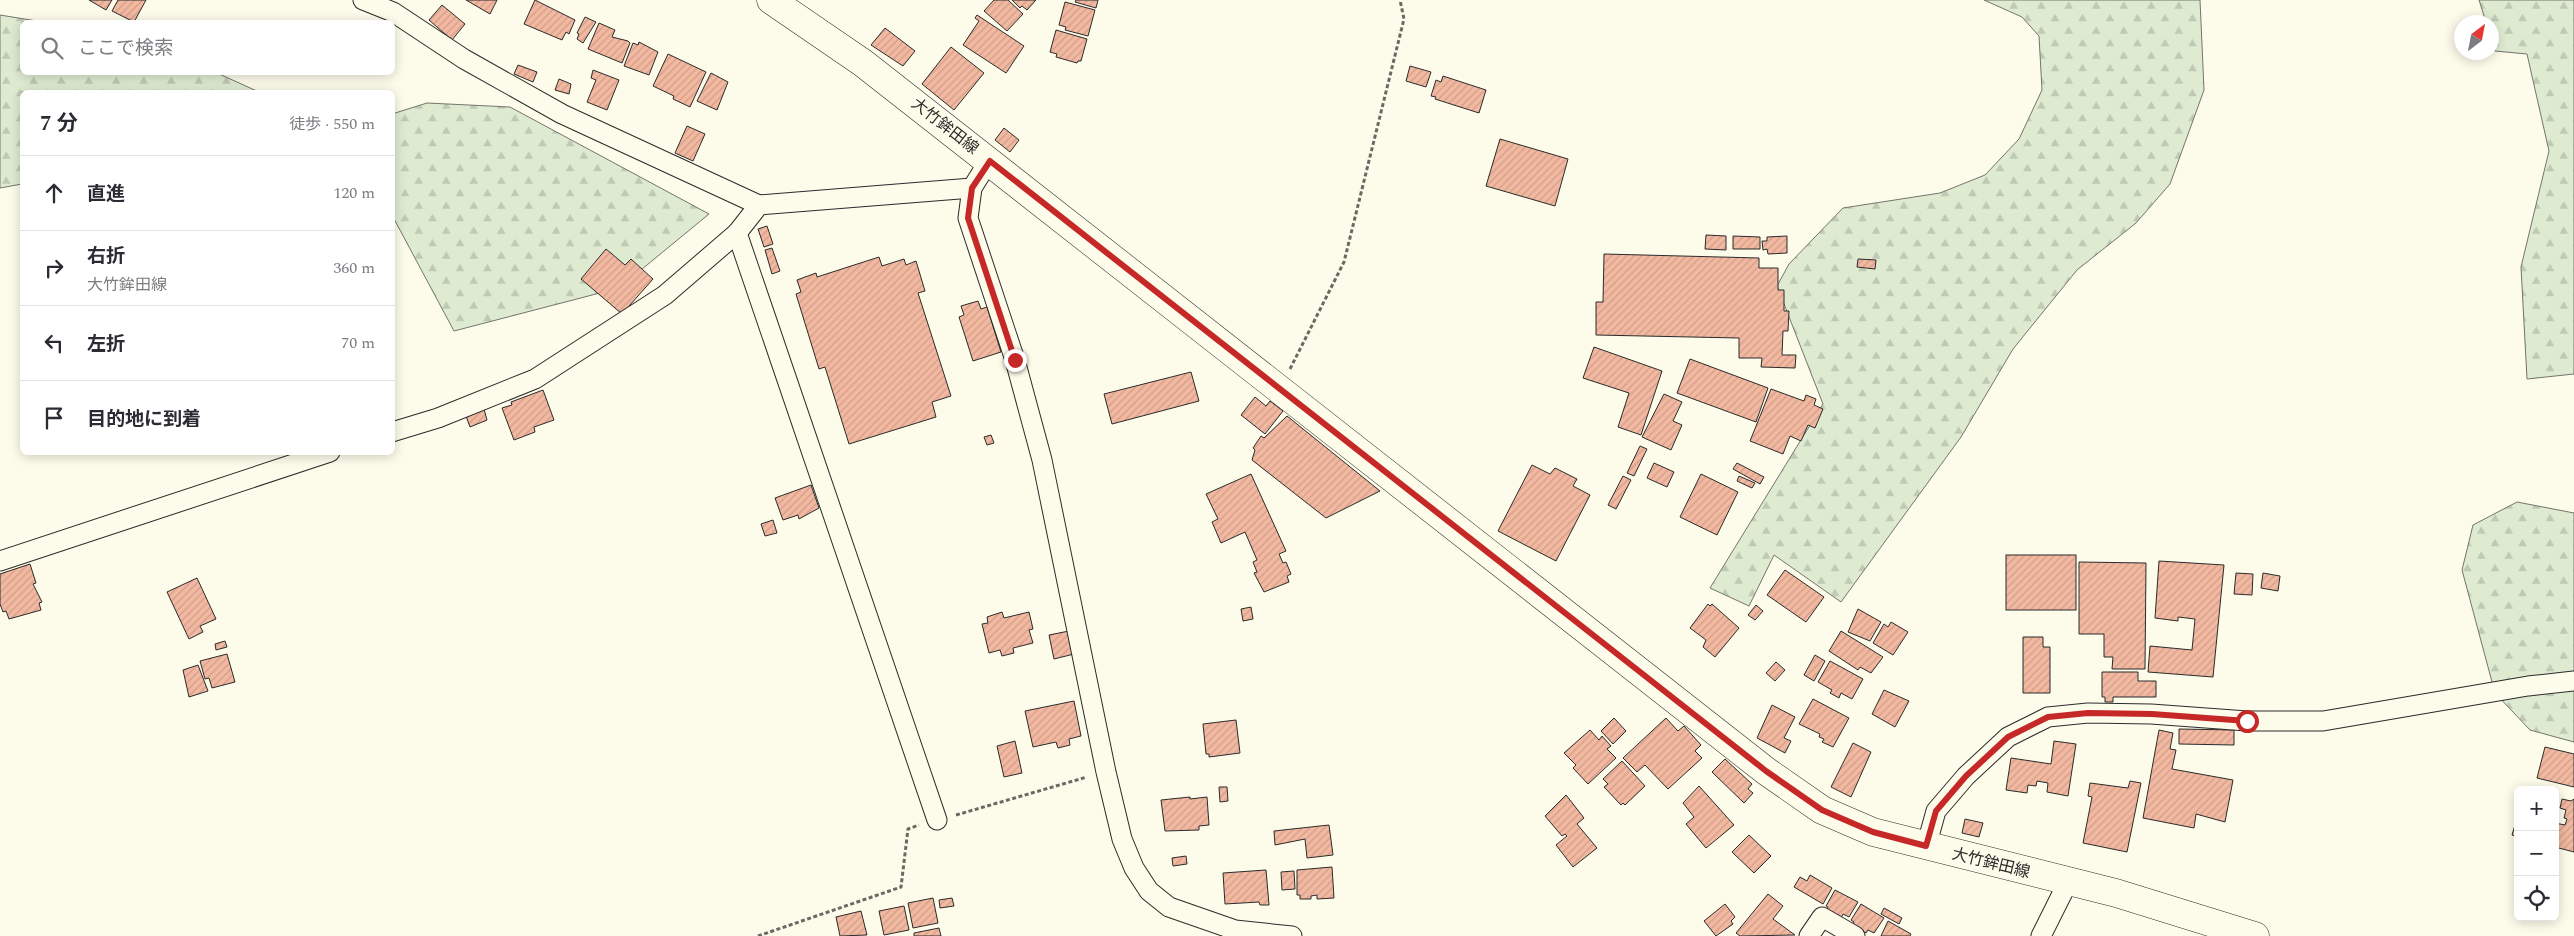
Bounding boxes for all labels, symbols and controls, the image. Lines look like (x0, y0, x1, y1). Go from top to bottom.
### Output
north arrow (2454, 15, 2499, 60)
search box (20, 20, 395, 75)
icon: search (38, 34, 66, 62)
text: ここで検索 (78, 34, 173, 63)
street label: 大竹鉾田線 (906, 92, 984, 160)
text: 7 分 (40, 108, 78, 140)
text: 徒歩 · 550 m (289, 112, 375, 136)
icon: ahead (40, 179, 68, 207)
text: 直進 (87, 180, 125, 209)
text: 120 m (333, 181, 375, 205)
text: 右折 (87, 242, 125, 271)
icon: right (40, 254, 68, 282)
text: 360 m (333, 256, 375, 280)
text: 大竹鉾田線 (87, 273, 167, 297)
icon: left (40, 329, 68, 357)
text: 左折 (87, 330, 125, 359)
text: 70 m (341, 331, 375, 355)
route end (1004, 349, 1027, 372)
icon: arrive (40, 404, 68, 432)
text: 目的地に到着 (87, 405, 201, 434)
route start (2236, 710, 2259, 733)
map controls (2514, 786, 2559, 921)
button: + (2514, 786, 2559, 831)
button: − (2514, 831, 2559, 876)
street label: 大竹鉾田線 (1949, 842, 2033, 884)
button: locate (2514, 876, 2559, 921)

